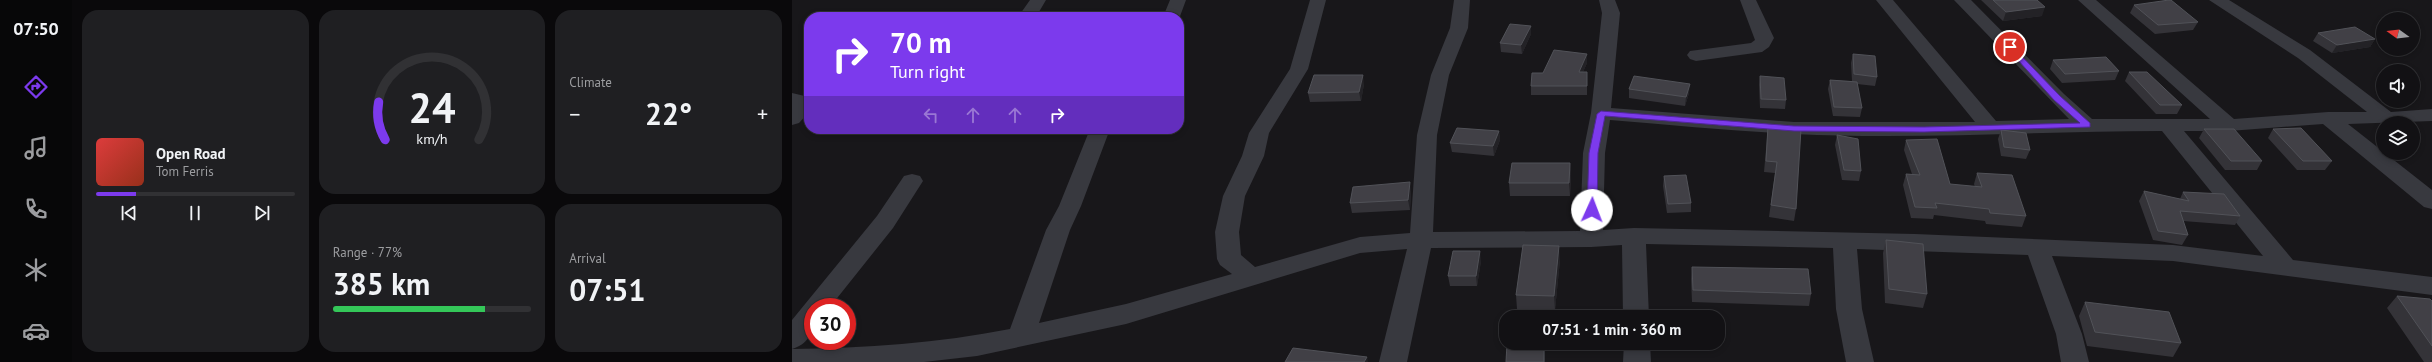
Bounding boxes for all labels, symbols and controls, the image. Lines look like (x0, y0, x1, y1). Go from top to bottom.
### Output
north arrow (2376, 12, 2420, 56)
map controls (2376, 12, 2420, 160)
text: 07:50 (13, 17, 59, 40)
text: 70 m (890, 24, 951, 61)
icon: right (824, 28, 876, 80)
pin (1993, 30, 2027, 64)
icon: arrive (1999, 36, 2021, 58)
text: Turn right (890, 60, 965, 83)
button: sound (2376, 64, 2420, 108)
icon: directions (22, 73, 50, 101)
text: Climate (569, 74, 612, 91)
text: 24 (408, 81, 456, 134)
text: 22° (645, 94, 692, 133)
text: − (569, 100, 580, 128)
text: + (757, 100, 768, 128)
icon: left (920, 104, 942, 126)
icon: ahead (962, 104, 984, 126)
icon: ahead (1004, 104, 1026, 126)
icon: right (1046, 104, 1068, 126)
button: layers (2376, 116, 2420, 160)
text: km/h (416, 129, 448, 148)
icon: music (22, 134, 50, 162)
text: Open Road (156, 144, 226, 163)
text: Tom Ferris (156, 163, 214, 180)
position arrow (1571, 189, 1613, 231)
icon: phone (22, 195, 50, 223)
icon: previous (118, 202, 140, 224)
icon: pause (184, 202, 206, 224)
icon: next (251, 202, 273, 224)
text: Range · 77% (333, 244, 402, 261)
text: Arrival (569, 250, 606, 267)
icon: climate (22, 256, 50, 284)
text: 385 km (333, 264, 430, 303)
text: 07:51 (569, 270, 645, 309)
speed limit sign: 30 (804, 298, 856, 350)
icon: car (22, 317, 50, 345)
text: 07:51 · 1 min · 360 m (1543, 320, 1681, 339)

